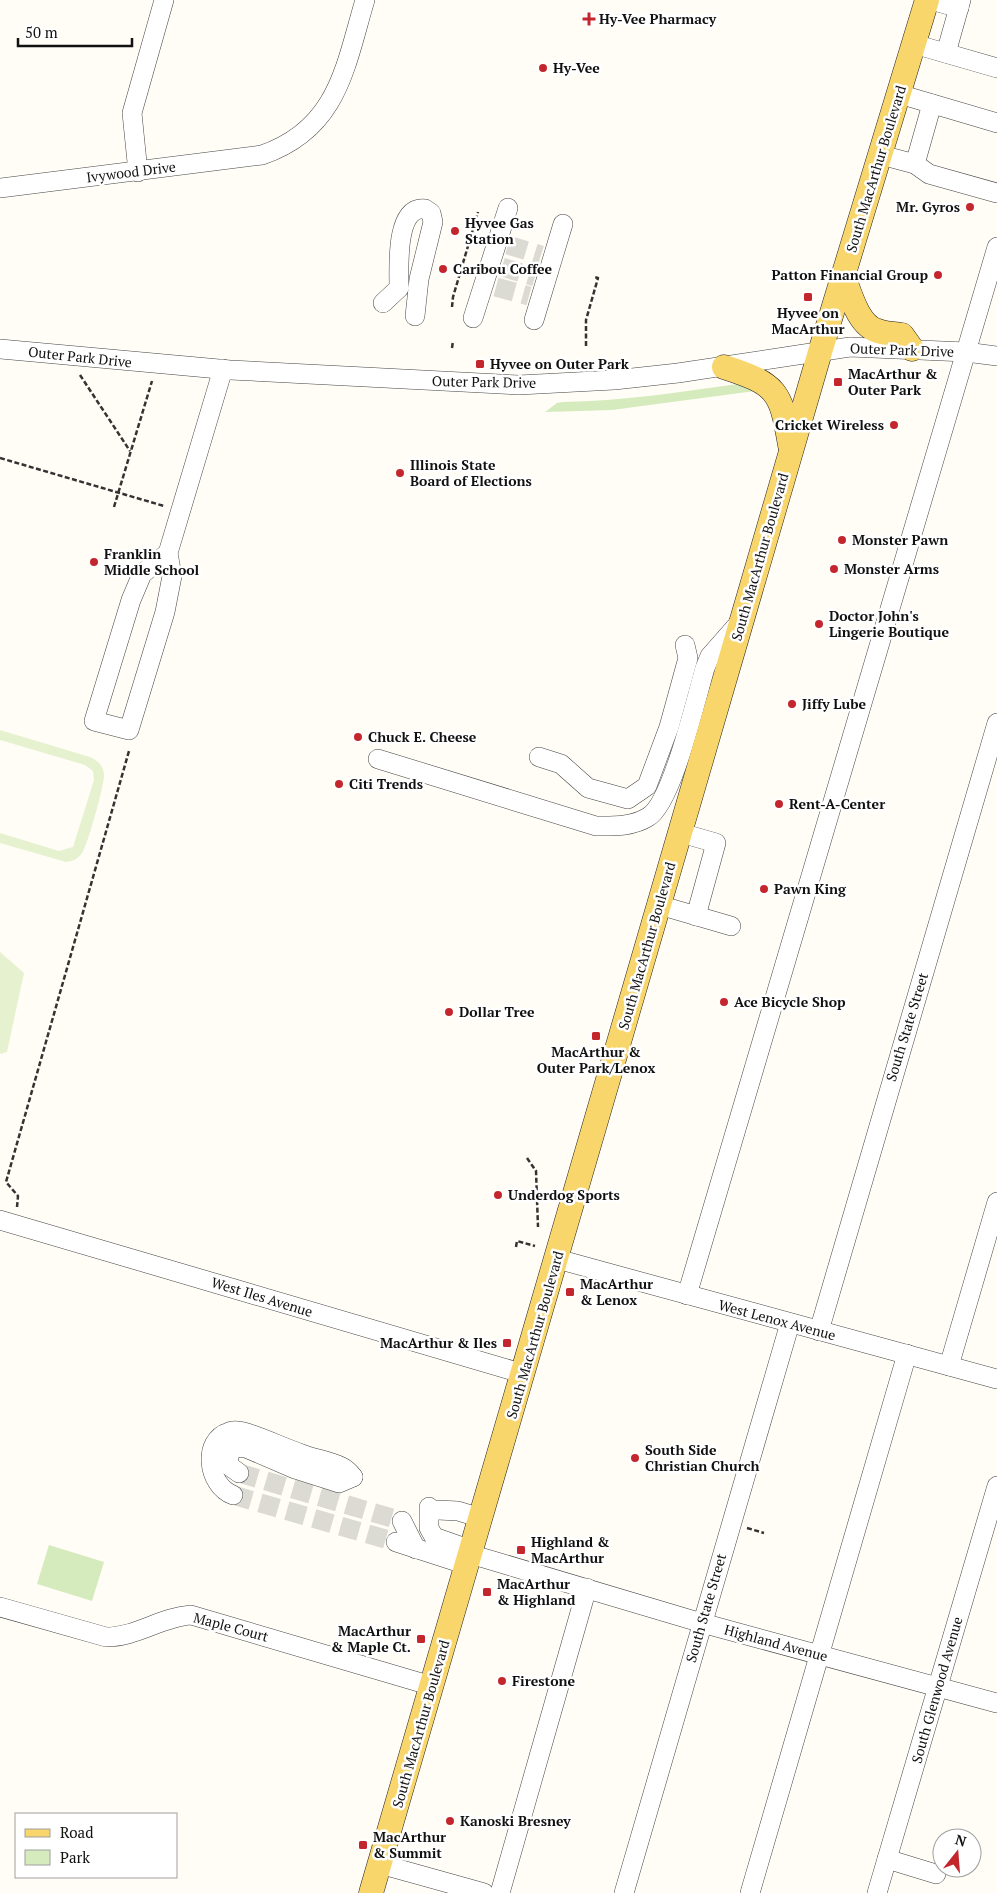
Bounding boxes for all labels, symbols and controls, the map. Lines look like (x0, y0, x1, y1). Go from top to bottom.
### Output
place label: Hy-Vee Pharmacy (599, 9, 717, 28)
marker: Hy-Vee Pharmacy (583, 13, 595, 25)
scale bar (18, 15, 131, 47)
text: 50 m (25, 22, 58, 42)
place label: Hy-Vee (553, 58, 600, 77)
marker: Hy-Vee (537, 62, 549, 74)
street label: South MacArthur Boulevard (841, 83, 910, 255)
street label: Ivywood Drive (85, 157, 177, 186)
place label: Mr. Gyros (896, 197, 960, 216)
marker: Mr. Gyros (964, 201, 976, 213)
place label: Hyvee Gas Station (465, 213, 534, 248)
marker: Hyvee Gas Station (449, 225, 461, 237)
place label: Caribou Coffee (453, 259, 553, 278)
marker: Caribou Coffee (437, 263, 449, 275)
place label: Patton Financial Group (771, 265, 928, 284)
marker: Patton Financial Group (932, 269, 944, 281)
marker: Hyvee on MacArthur (802, 291, 814, 303)
place label: Hyvee on MacArthur (771, 303, 845, 338)
street label: Outer Park Drive (850, 338, 954, 361)
street label: Outer Park Drive (27, 342, 133, 371)
place label: Hyvee on Outer Park (490, 354, 630, 373)
marker: Hyvee on Outer Park (474, 358, 486, 370)
place label: MacArthur & Outer Park (848, 364, 937, 399)
street label: Outer Park Drive (432, 371, 536, 392)
marker: MacArthur & Outer Park (832, 376, 844, 388)
place label: Cricket Wireless (775, 415, 884, 434)
marker: Cricket Wireless (888, 419, 900, 431)
place label: Illinois State Board of Elections (410, 455, 532, 490)
marker: Illinois State Board of Elections (394, 467, 406, 479)
street label: South MacArthur Boulevard (726, 471, 793, 643)
place label: Monster Pawn (852, 530, 948, 549)
marker: Monster Pawn (836, 534, 848, 546)
place label: Franklin Middle School (104, 544, 200, 579)
marker: Franklin Middle School (88, 556, 100, 568)
place label: Monster Arms (844, 559, 939, 578)
marker: Monster Arms (828, 563, 840, 575)
place label: Doctor John's Lingerie Boutique (829, 606, 950, 641)
marker: Doctor John's Lingerie Boutique (813, 618, 825, 630)
place label: Jiffy Lube (802, 694, 866, 713)
marker: Jiffy Lube (786, 698, 798, 710)
place label: Chuck E. Cheese (368, 727, 477, 746)
marker: Chuck E. Cheese (352, 731, 364, 743)
place label: Citi Trends (349, 774, 423, 793)
marker: Citi Trends (333, 778, 345, 790)
place label: Rent-A-Center (789, 794, 885, 813)
marker: Rent-A-Center (773, 798, 785, 810)
street label: South MacArthur Boulevard (613, 860, 680, 1032)
place label: Pawn King (774, 879, 847, 898)
marker: Pawn King (758, 883, 770, 895)
street label: South State Street (881, 969, 932, 1084)
place label: Ace Bicycle Shop (734, 992, 846, 1011)
marker: Ace Bicycle Shop (718, 996, 730, 1008)
place label: Dollar Tree (459, 1002, 535, 1021)
marker: Dollar Tree (443, 1006, 455, 1018)
marker: MacArthur & Outer Park/Lenox (590, 1030, 602, 1042)
place label: MacArthur & Outer Park/Lenox (537, 1042, 655, 1077)
place label: Underdog Sports (508, 1185, 620, 1204)
marker: Underdog Sports (492, 1189, 504, 1201)
street label: South MacArthur Boulevard (501, 1249, 568, 1421)
street label: West Iles Avenue (209, 1272, 315, 1321)
place label: MacArthur & Lenox (580, 1274, 653, 1309)
marker: MacArthur & Lenox (564, 1286, 576, 1298)
street label: West Lenox Avenue (716, 1295, 838, 1344)
place label: MacArthur & Iles (380, 1333, 497, 1352)
marker: MacArthur & Iles (501, 1337, 513, 1349)
place label: South Side Christian Church (645, 1440, 760, 1475)
marker: South Side Christian Church (629, 1452, 641, 1464)
place label: Highland & MacArthur (531, 1532, 609, 1567)
marker: Highland & MacArthur (515, 1544, 527, 1556)
street label: South State Street (681, 1550, 730, 1665)
place label: MacArthur & Highland (497, 1574, 576, 1609)
marker: MacArthur & Highland (481, 1586, 493, 1598)
street label: Maple Court (192, 1607, 271, 1646)
street label: South Glenwood Avenue (906, 1614, 967, 1765)
street label: Highland Avenue (722, 1620, 830, 1665)
place label: MacArthur & Maple Ct. (331, 1621, 411, 1656)
marker: MacArthur & Maple Ct. (415, 1633, 427, 1645)
street label: South MacArthur Boulevard (387, 1638, 454, 1810)
place label: Firestone (512, 1671, 575, 1690)
marker: Firestone (496, 1675, 508, 1687)
place label: Kanoski Bresney (460, 1811, 571, 1830)
legend (15, 1813, 178, 1878)
marker: Kanoski Bresney (444, 1815, 456, 1827)
text: Road (60, 1822, 93, 1842)
place label: MacArthur & Summit (373, 1827, 446, 1862)
north arrow (932, 1828, 982, 1878)
text: N (953, 1829, 969, 1851)
marker: MacArthur & Summit (357, 1839, 369, 1851)
text: Park (60, 1847, 90, 1867)

